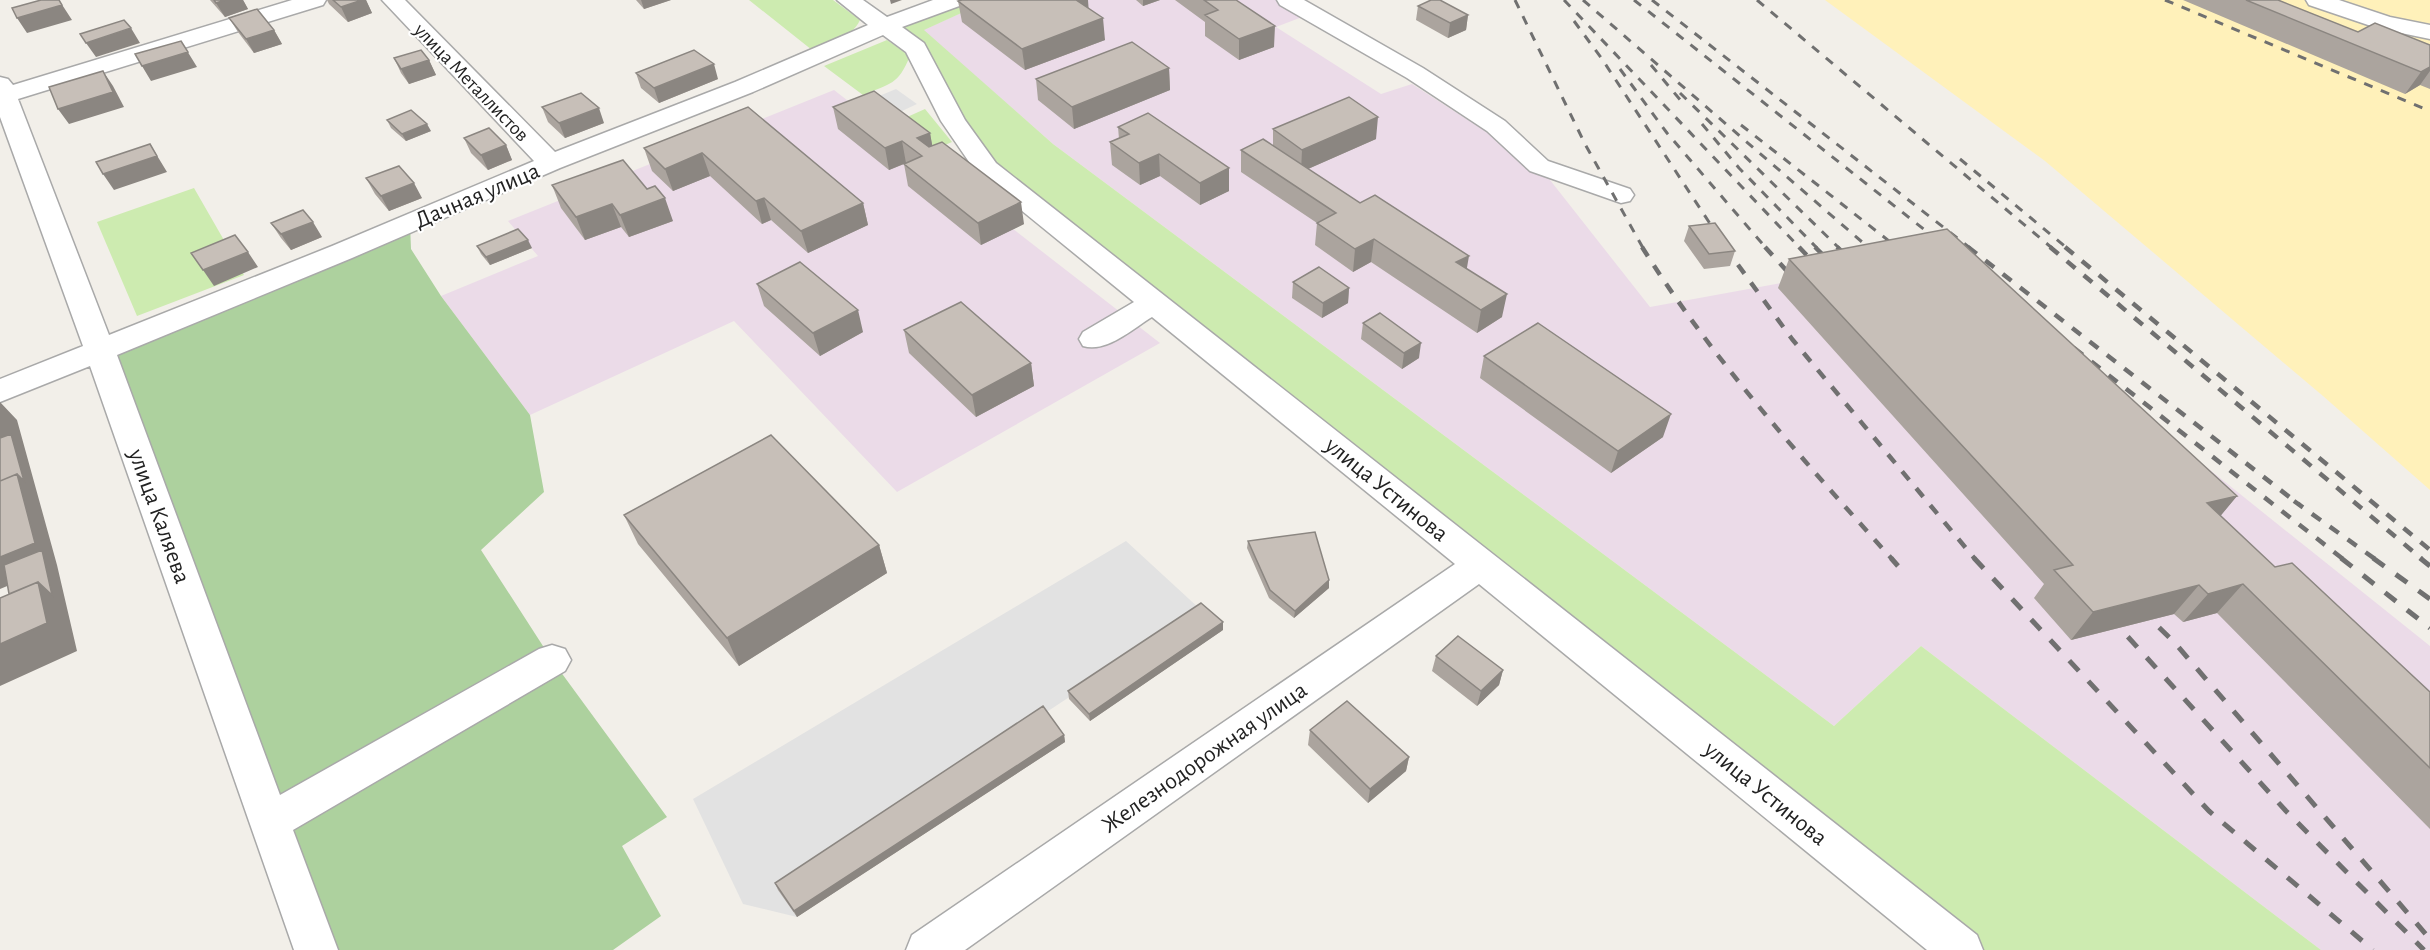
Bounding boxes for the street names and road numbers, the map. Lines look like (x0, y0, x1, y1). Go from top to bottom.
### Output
street label: улица Металлистов (409, 19, 532, 146)
street label: Дачная улица (411, 159, 543, 233)
street label: улица Устинова (1319, 432, 1452, 547)
street label: улица Каляева (123, 445, 194, 587)
street label: Железнодорожная улица (1098, 678, 1312, 838)
street label: улица Устинова (1698, 736, 1831, 851)

